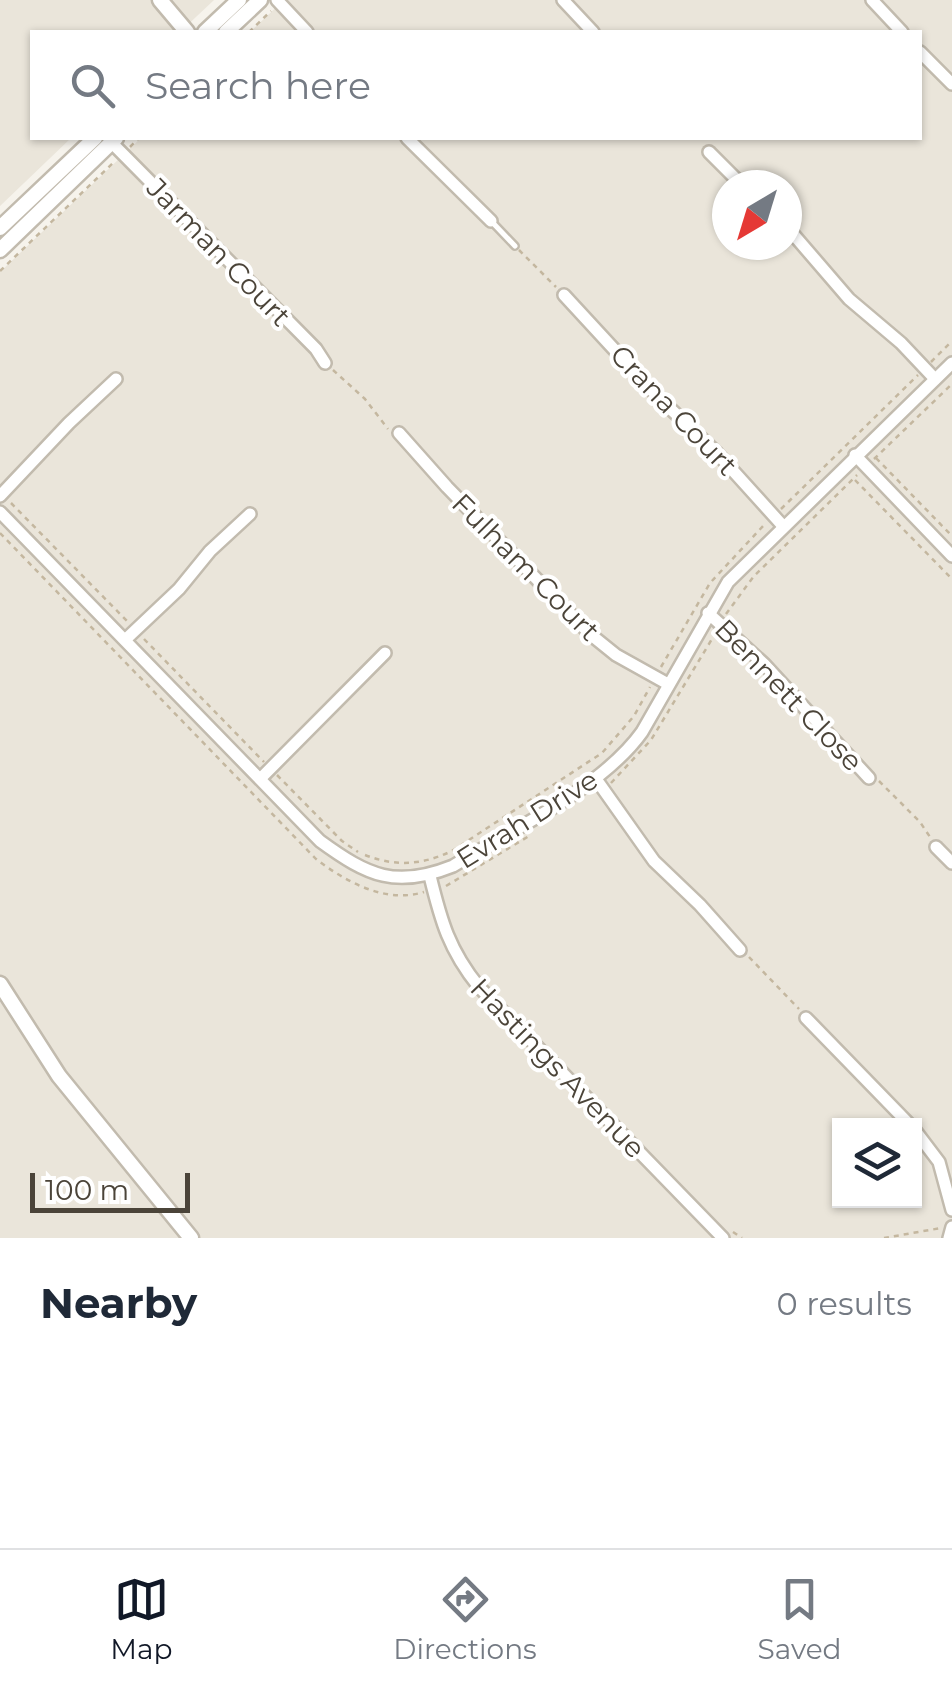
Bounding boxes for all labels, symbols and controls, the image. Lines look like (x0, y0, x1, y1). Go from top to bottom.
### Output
search box (30, 30, 922, 140)
icon: search (65, 58, 120, 113)
text: Search here (145, 62, 371, 109)
street label: Jarman Court (139, 170, 298, 333)
north arrow (712, 170, 802, 260)
street label: Crana Court (603, 338, 745, 482)
street label: Fulham Court (445, 486, 607, 648)
street label: Bennett Close (708, 612, 870, 778)
street label: Evrah Drive (450, 762, 604, 876)
street label: Hastings Avenue (464, 971, 652, 1165)
map controls (832, 1118, 922, 1208)
button: layers (832, 1118, 922, 1208)
scale bar (30, 1168, 190, 1212)
text: 100 m (45, 1173, 129, 1207)
text: Nearby (40, 1277, 197, 1329)
text: 0 results (777, 1284, 912, 1323)
tab: Map (110, 1572, 173, 1666)
tab: Directions (393, 1572, 537, 1666)
tab: Saved (757, 1572, 842, 1666)

